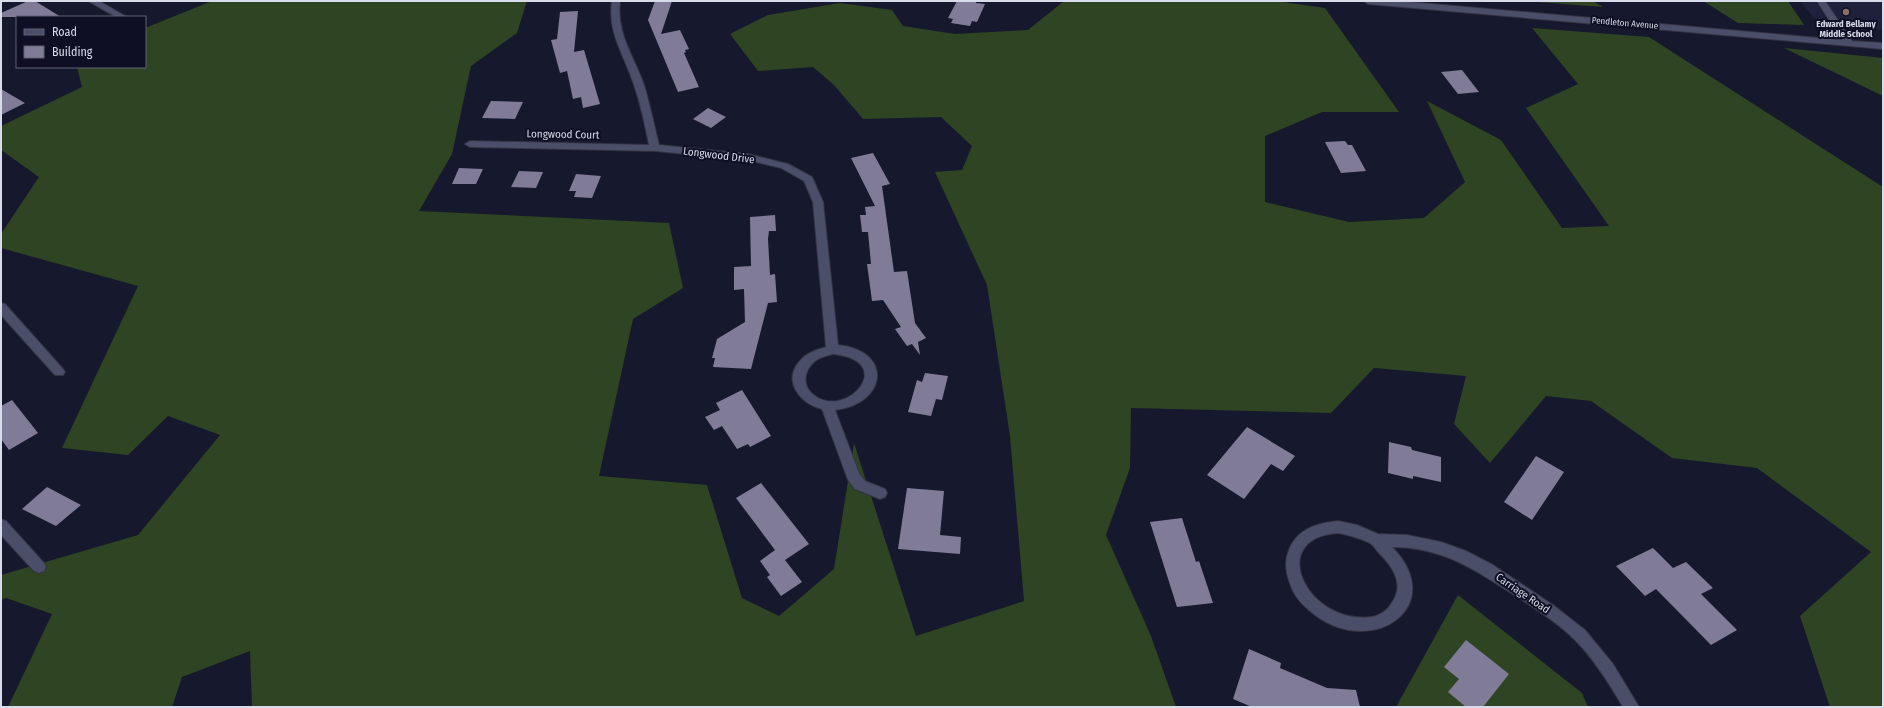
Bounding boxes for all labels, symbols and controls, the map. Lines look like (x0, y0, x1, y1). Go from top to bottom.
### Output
marker: Edward Bellamy Middle School (1841, 7, 1851, 17)
street label: Pendleton Avenue (1591, 15, 1659, 31)
legend (16, 16, 146, 68)
place label: Edward Bellamy Middle School (1816, 19, 1876, 39)
text: Road (52, 25, 77, 39)
text: Building (52, 45, 93, 59)
street label: Longwood Court (526, 127, 600, 142)
street label: Longwood Drive (682, 145, 755, 166)
street label: Carriage Road (1493, 571, 1552, 616)

